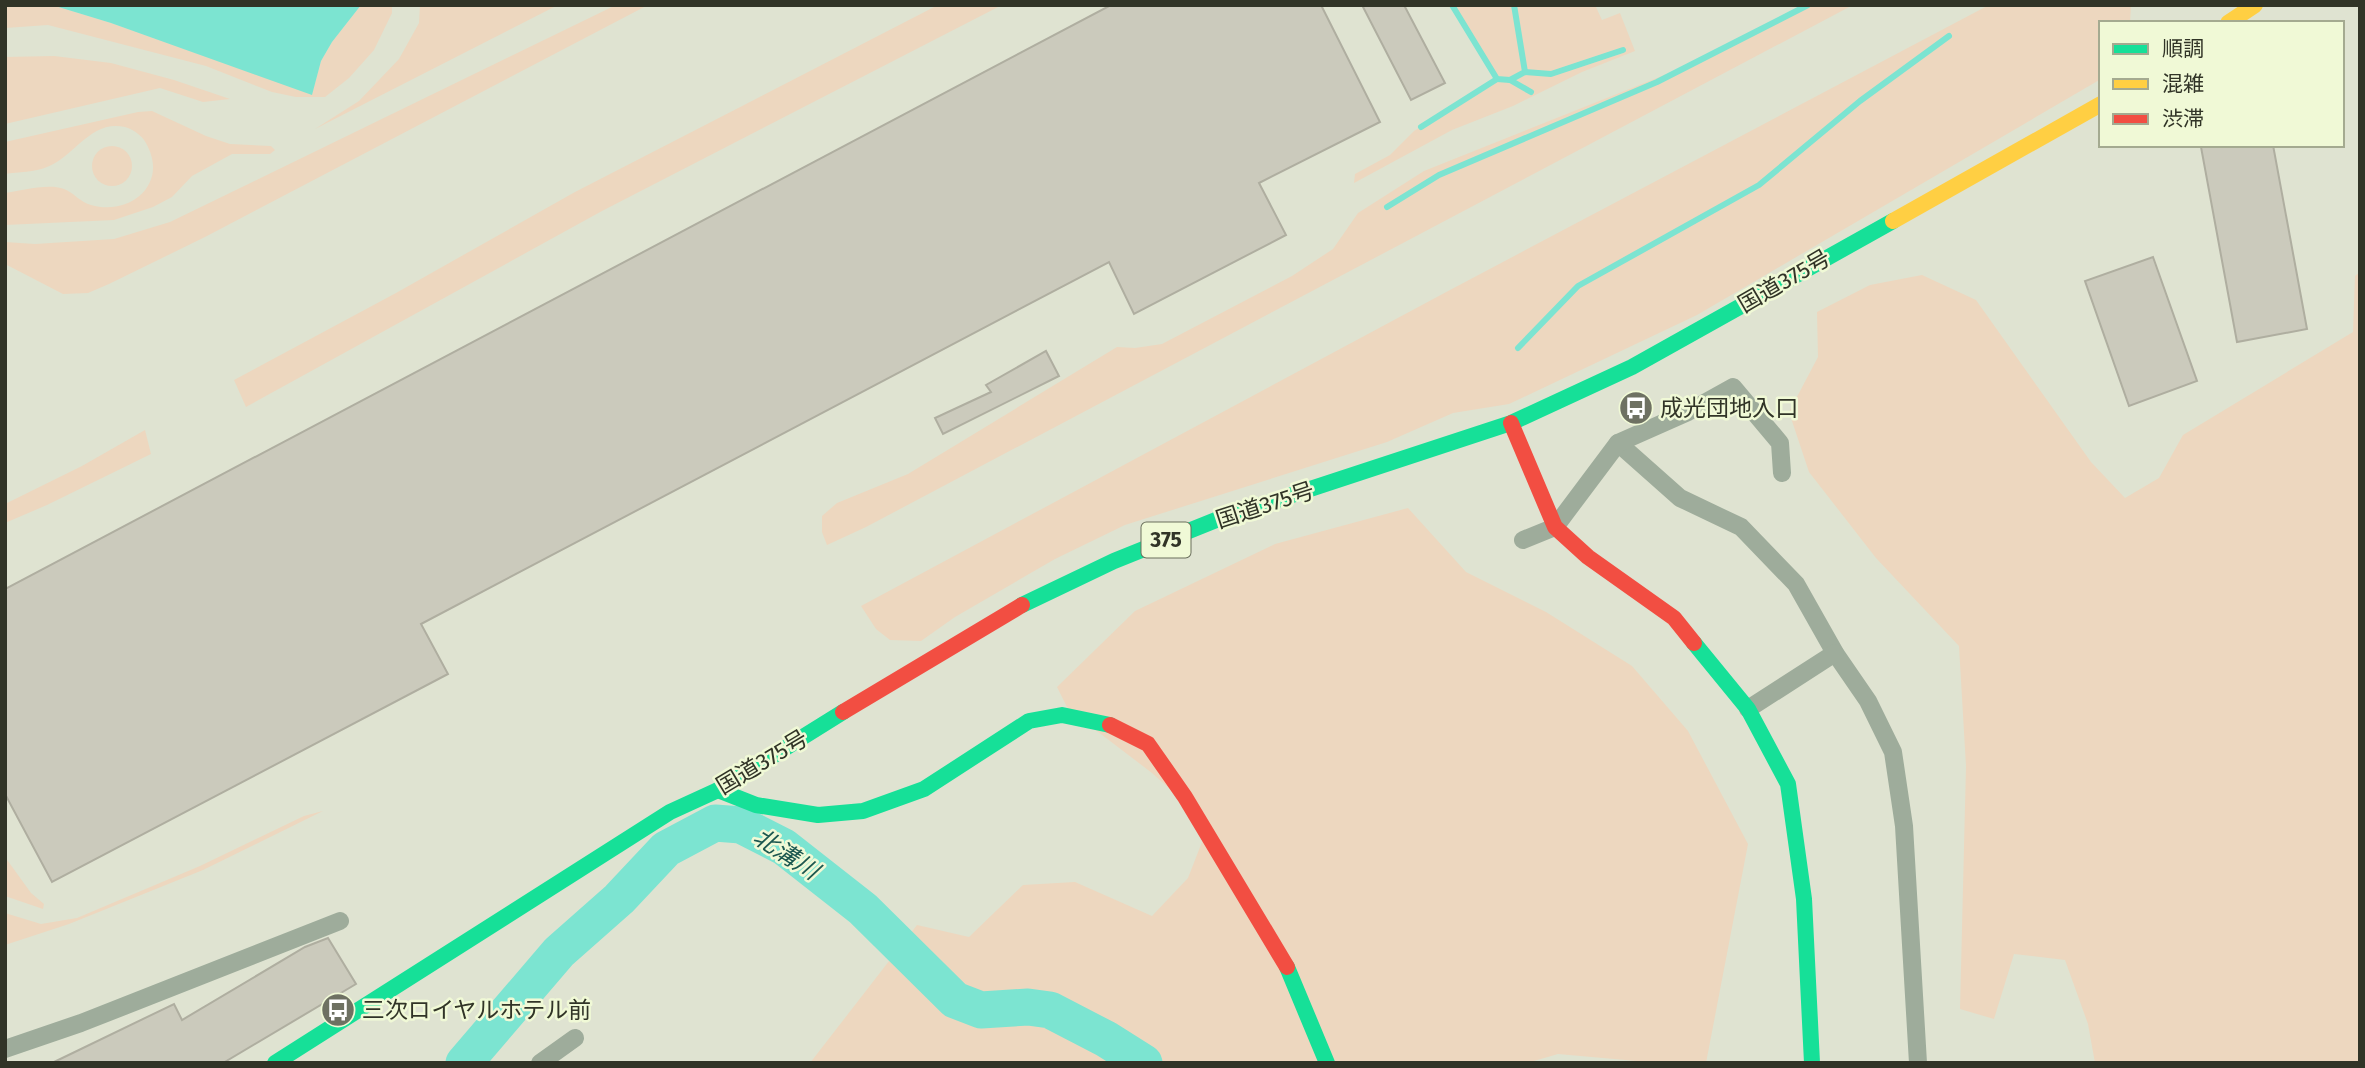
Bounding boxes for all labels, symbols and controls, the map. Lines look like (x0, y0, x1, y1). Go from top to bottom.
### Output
legend (2099, 21, 2344, 147)
text: 順調 (2162, 36, 2204, 62)
text: 混雑 (2162, 71, 2204, 97)
text: 渋滞 (2162, 106, 2204, 132)
street label: 国道375号 (1733, 243, 1835, 319)
bus stop icon: 成光団地入口 (1617, 389, 1655, 427)
place label: 成光団地入口 (1660, 394, 1798, 422)
street label: 国道375号 (1212, 476, 1318, 534)
road number: 375 (1142, 522, 1190, 558)
street label: 国道375号 (711, 724, 813, 800)
water label: 北溝川 (748, 823, 826, 887)
bus stop icon: 三次ロイヤルホテル前 (319, 991, 357, 1029)
place label: 三次ロイヤルホテル前 (362, 996, 591, 1024)

